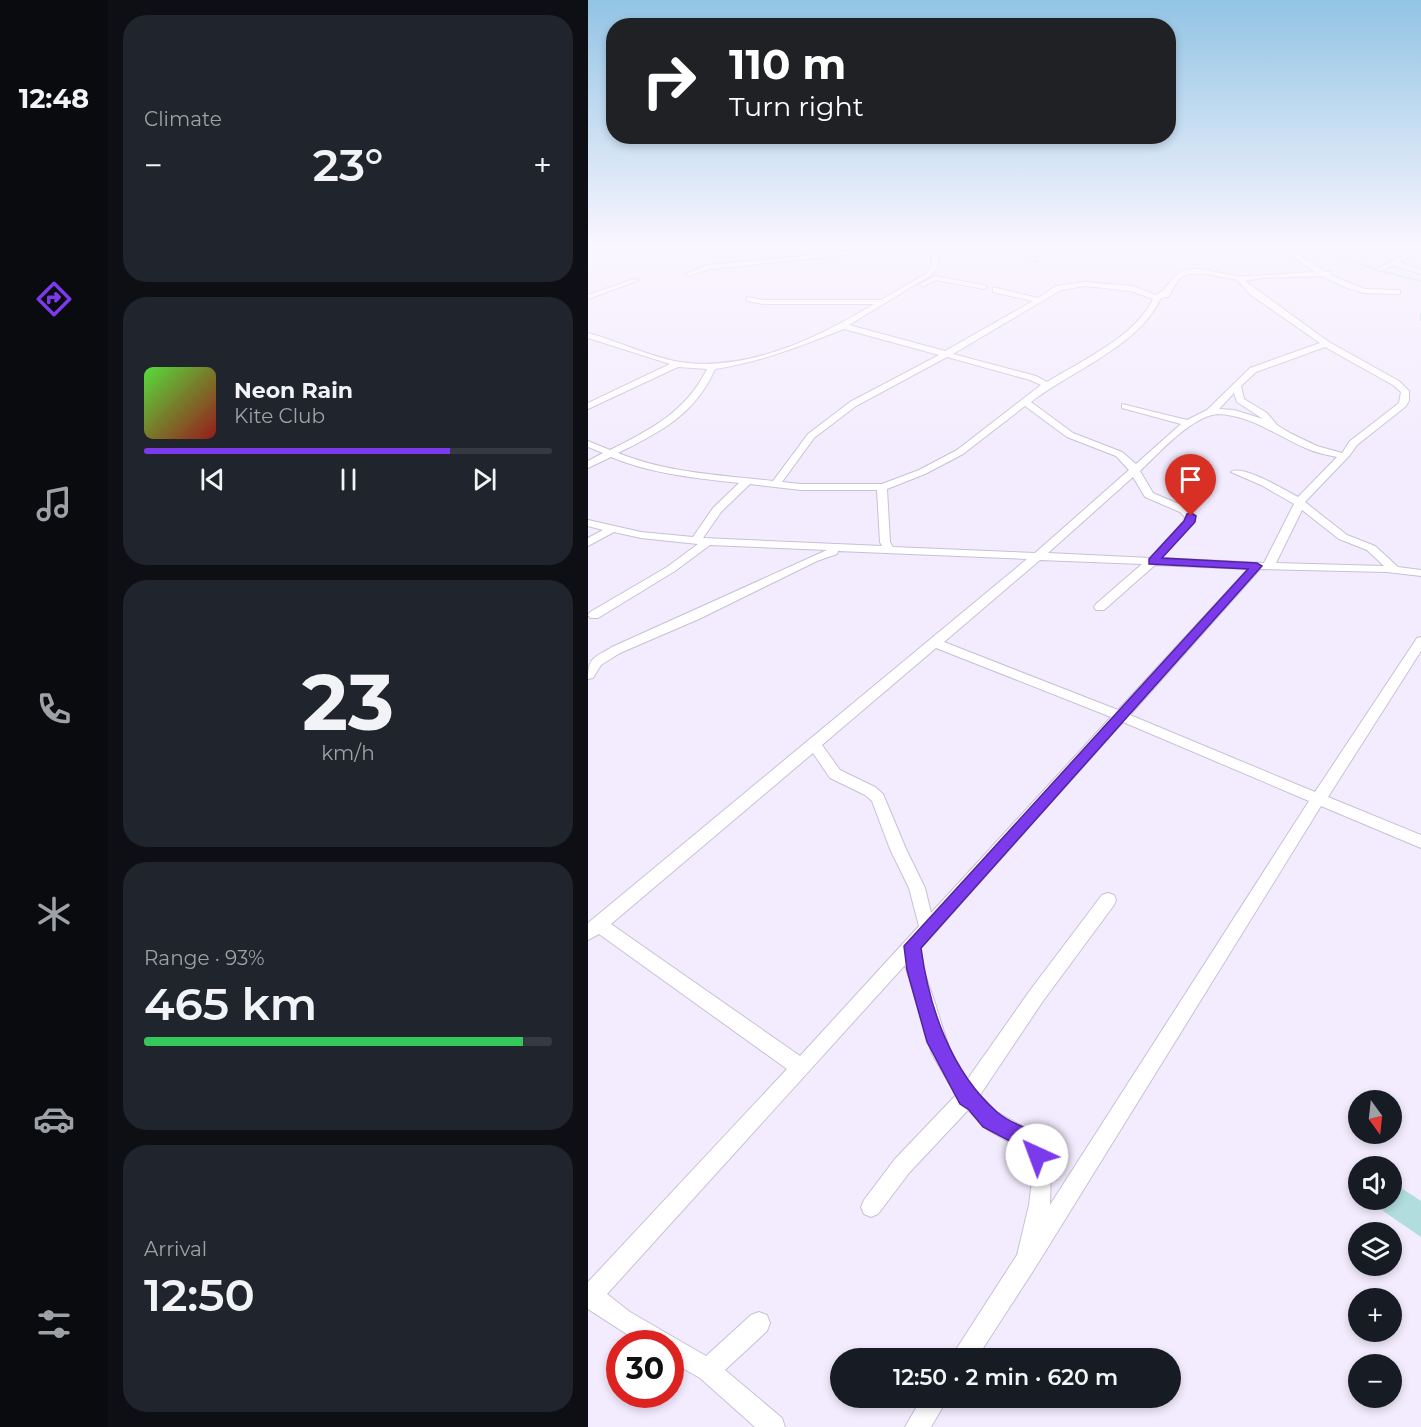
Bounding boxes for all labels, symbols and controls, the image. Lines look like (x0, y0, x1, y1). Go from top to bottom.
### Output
text: 110 m (729, 38, 846, 90)
icon: right (630, 42, 708, 120)
text: 12:48 (19, 82, 89, 115)
text: Turn right (729, 90, 864, 123)
text: Climate (144, 107, 222, 131)
text: 23° (313, 137, 383, 192)
text: − (144, 145, 163, 185)
text: + (533, 145, 552, 185)
icon: directions (33, 278, 75, 320)
text: Neon Rain (234, 377, 353, 404)
text: Kite Club (234, 404, 325, 428)
pin (1165, 454, 1216, 516)
icon: previous (196, 463, 229, 496)
icon: pause (332, 463, 365, 496)
icon: next (468, 463, 501, 496)
icon: arrive (1174, 463, 1207, 496)
icon: music (33, 483, 75, 525)
text: 23 (302, 654, 394, 750)
icon: phone (33, 688, 75, 730)
text: km/h (321, 741, 375, 765)
icon: climate (33, 893, 75, 935)
text: Range · 93% (144, 946, 265, 970)
text: 465 km (144, 976, 317, 1031)
north arrow (1348, 1090, 1402, 1144)
map controls (1348, 1090, 1402, 1408)
icon: car (33, 1098, 75, 1140)
position arrow (1005, 1123, 1069, 1187)
button: sound (1348, 1156, 1402, 1210)
button: layers (1348, 1222, 1402, 1276)
text: Arrival (144, 1237, 207, 1261)
text: 12:50 (144, 1267, 255, 1322)
button: + (1348, 1288, 1402, 1342)
icon: filters (33, 1303, 75, 1345)
speed limit sign: 30 (606, 1330, 684, 1408)
button: − (1348, 1354, 1402, 1408)
text: 12:50 · 2 min · 620 m (893, 1364, 1118, 1391)

